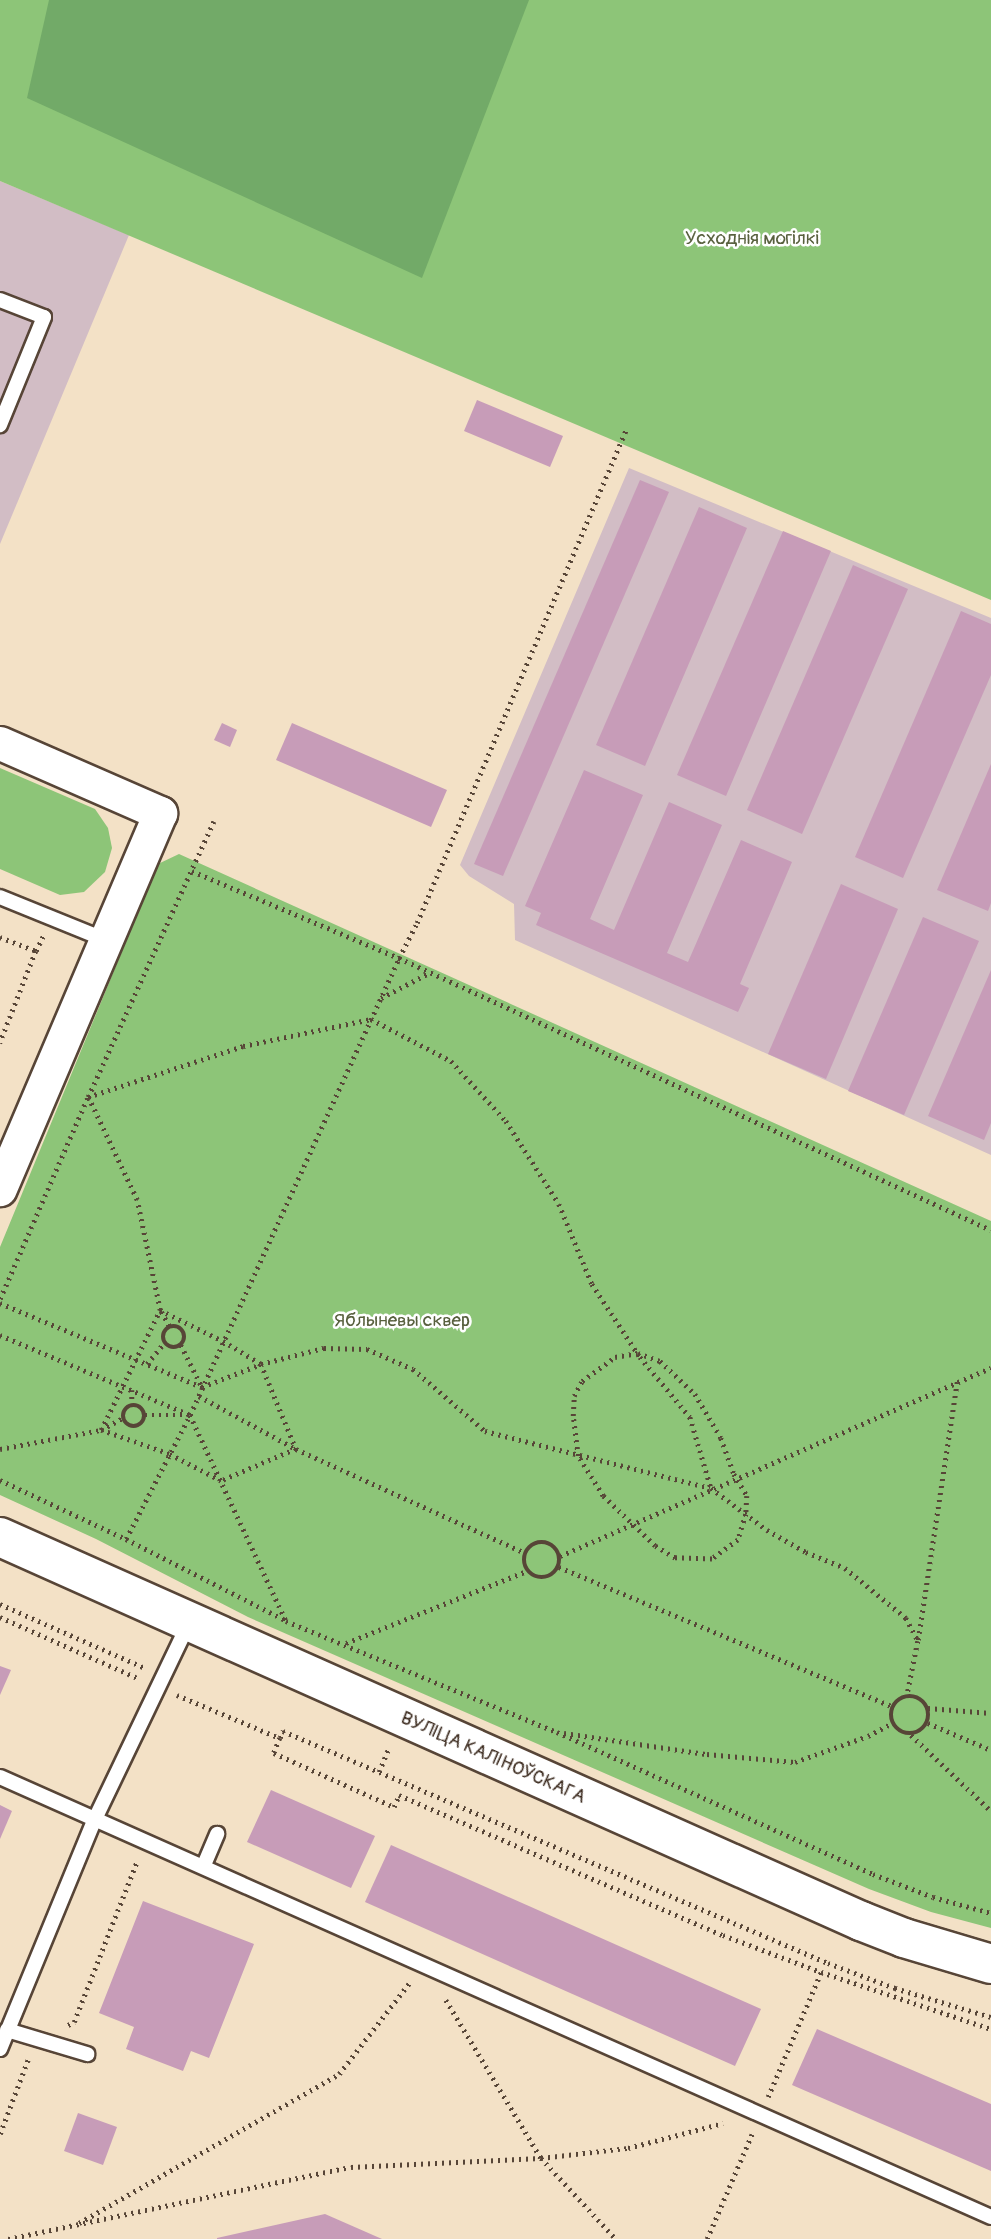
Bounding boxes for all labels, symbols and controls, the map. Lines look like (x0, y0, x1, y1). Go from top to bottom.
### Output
park label: Усходнія могілкі (685, 228, 819, 250)
park label: Яблыневы сквер (334, 1310, 470, 1332)
street label: ВУЛІЦА КАЛІНОЎСКАГА (397, 1707, 589, 1809)

